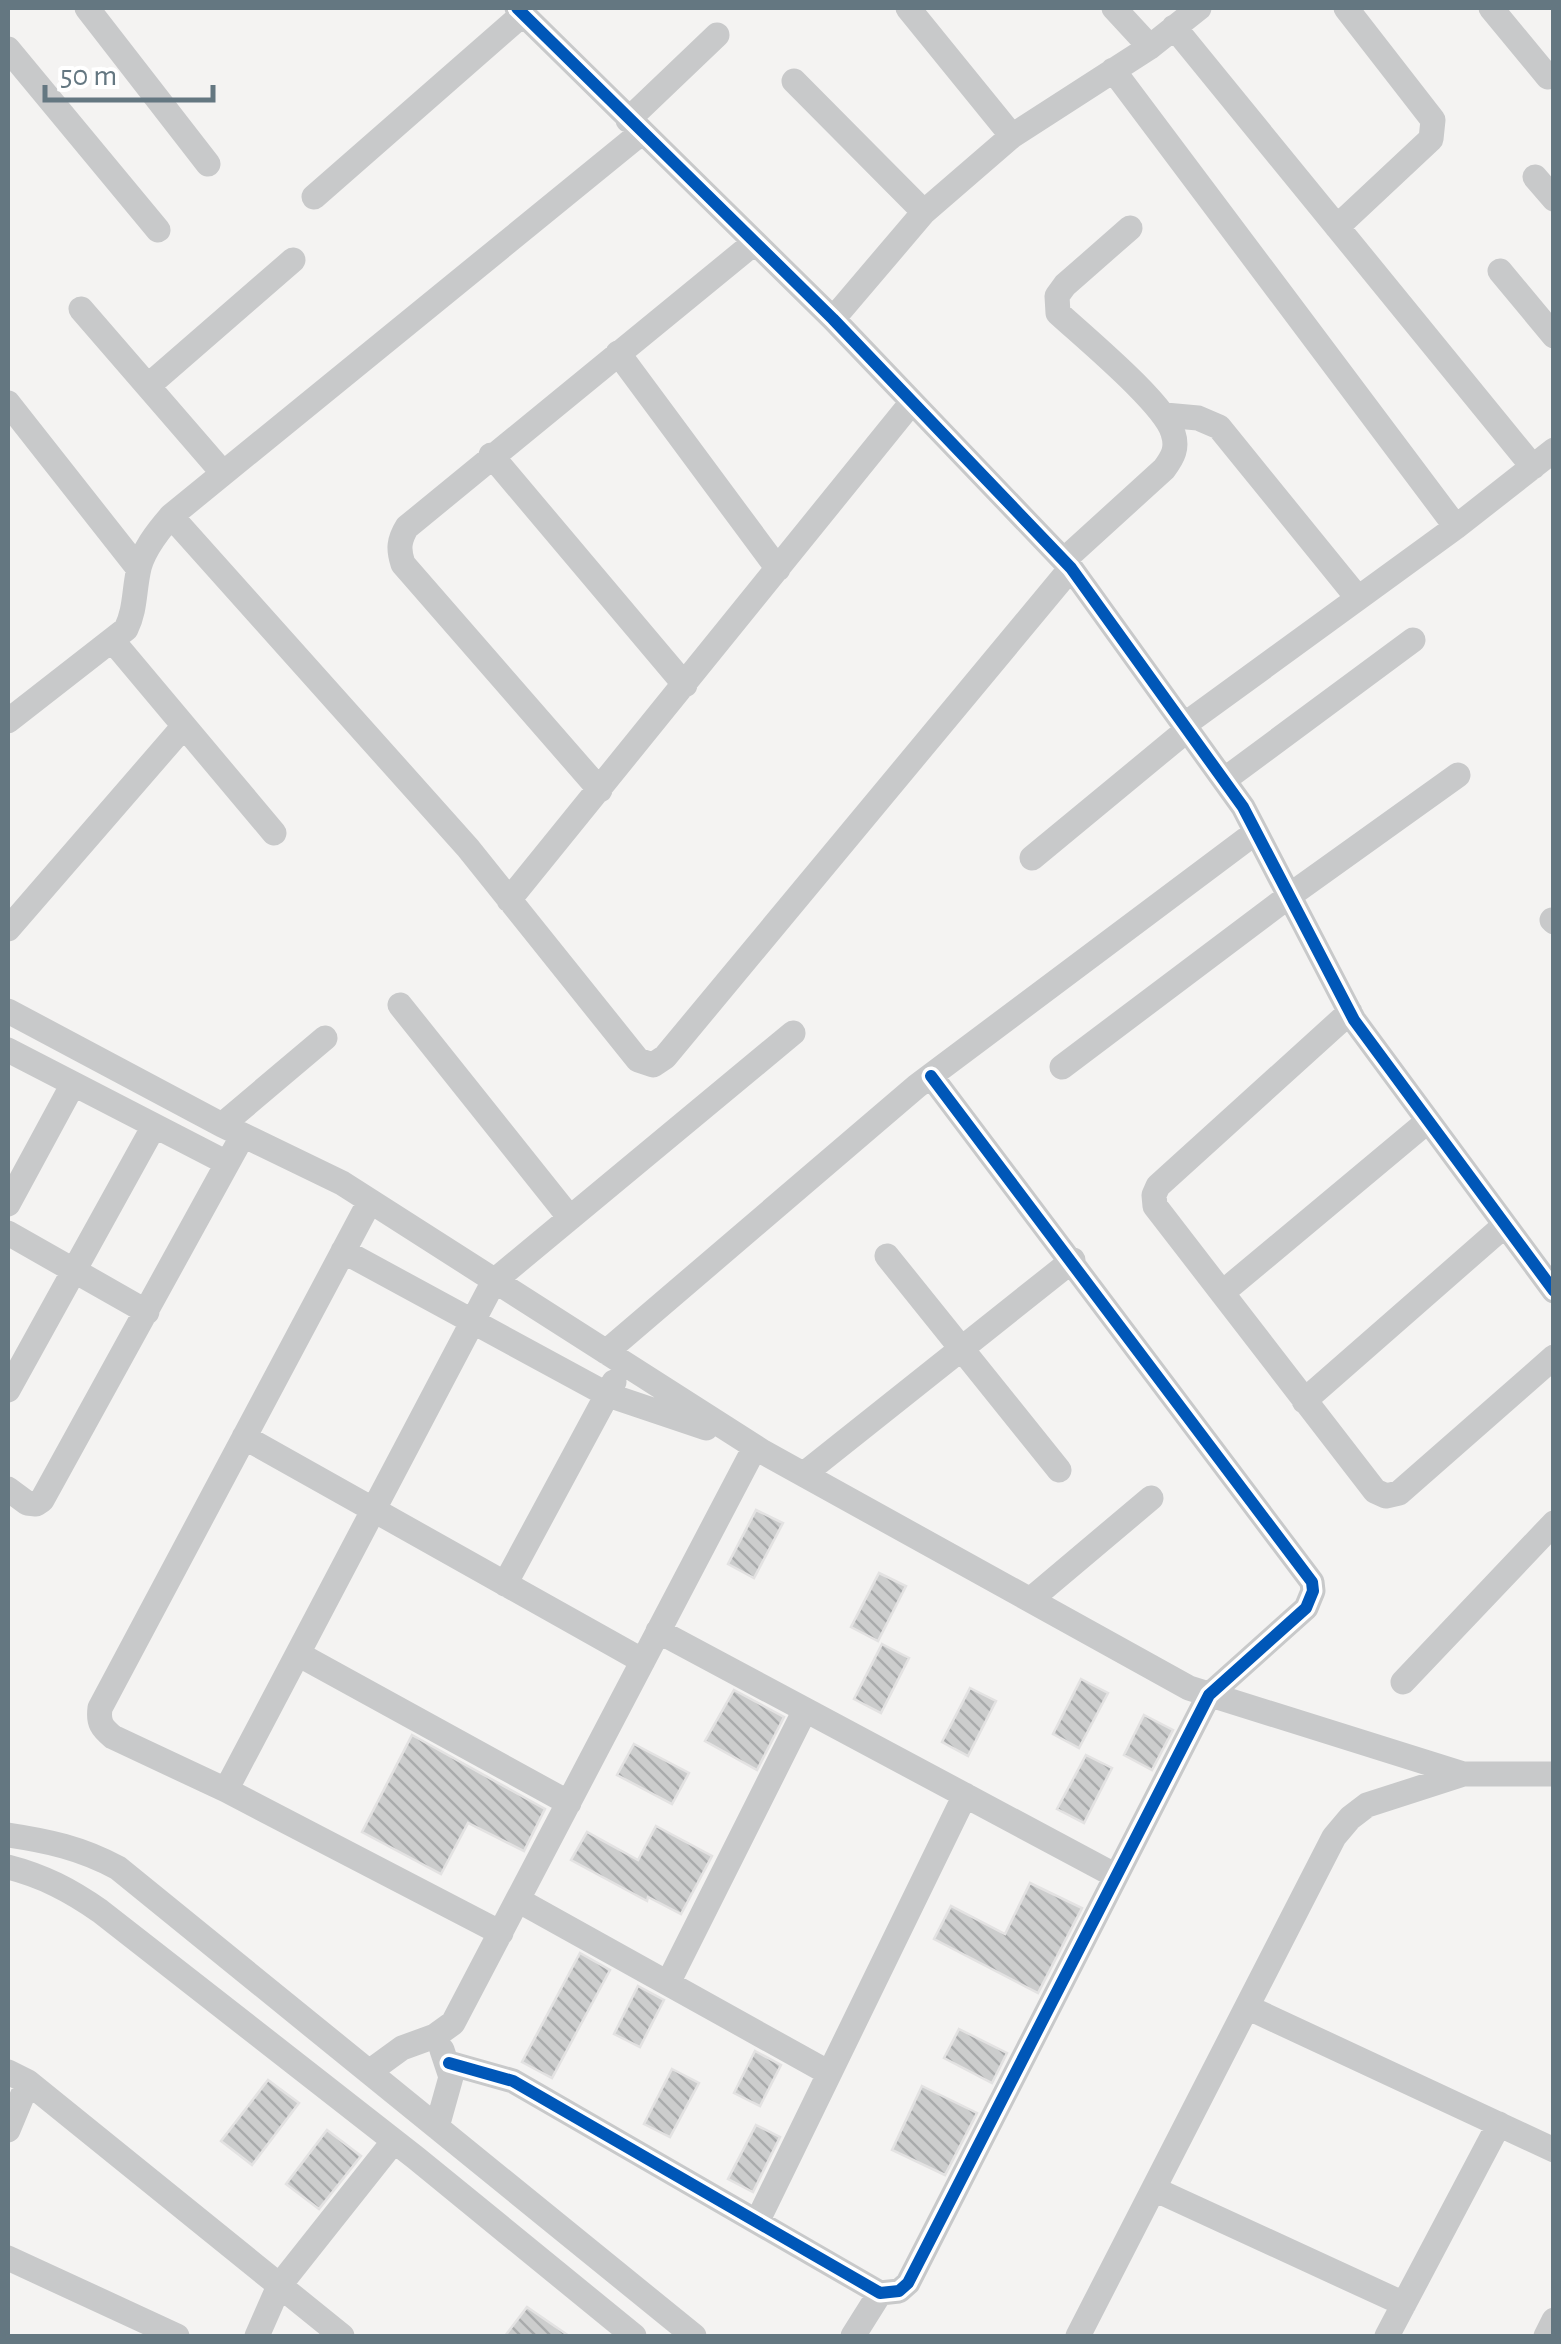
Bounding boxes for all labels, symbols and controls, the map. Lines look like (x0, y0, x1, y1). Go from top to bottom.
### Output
scale bar (45, 40, 212, 102)
text: 50 m (60, 61, 117, 91)

